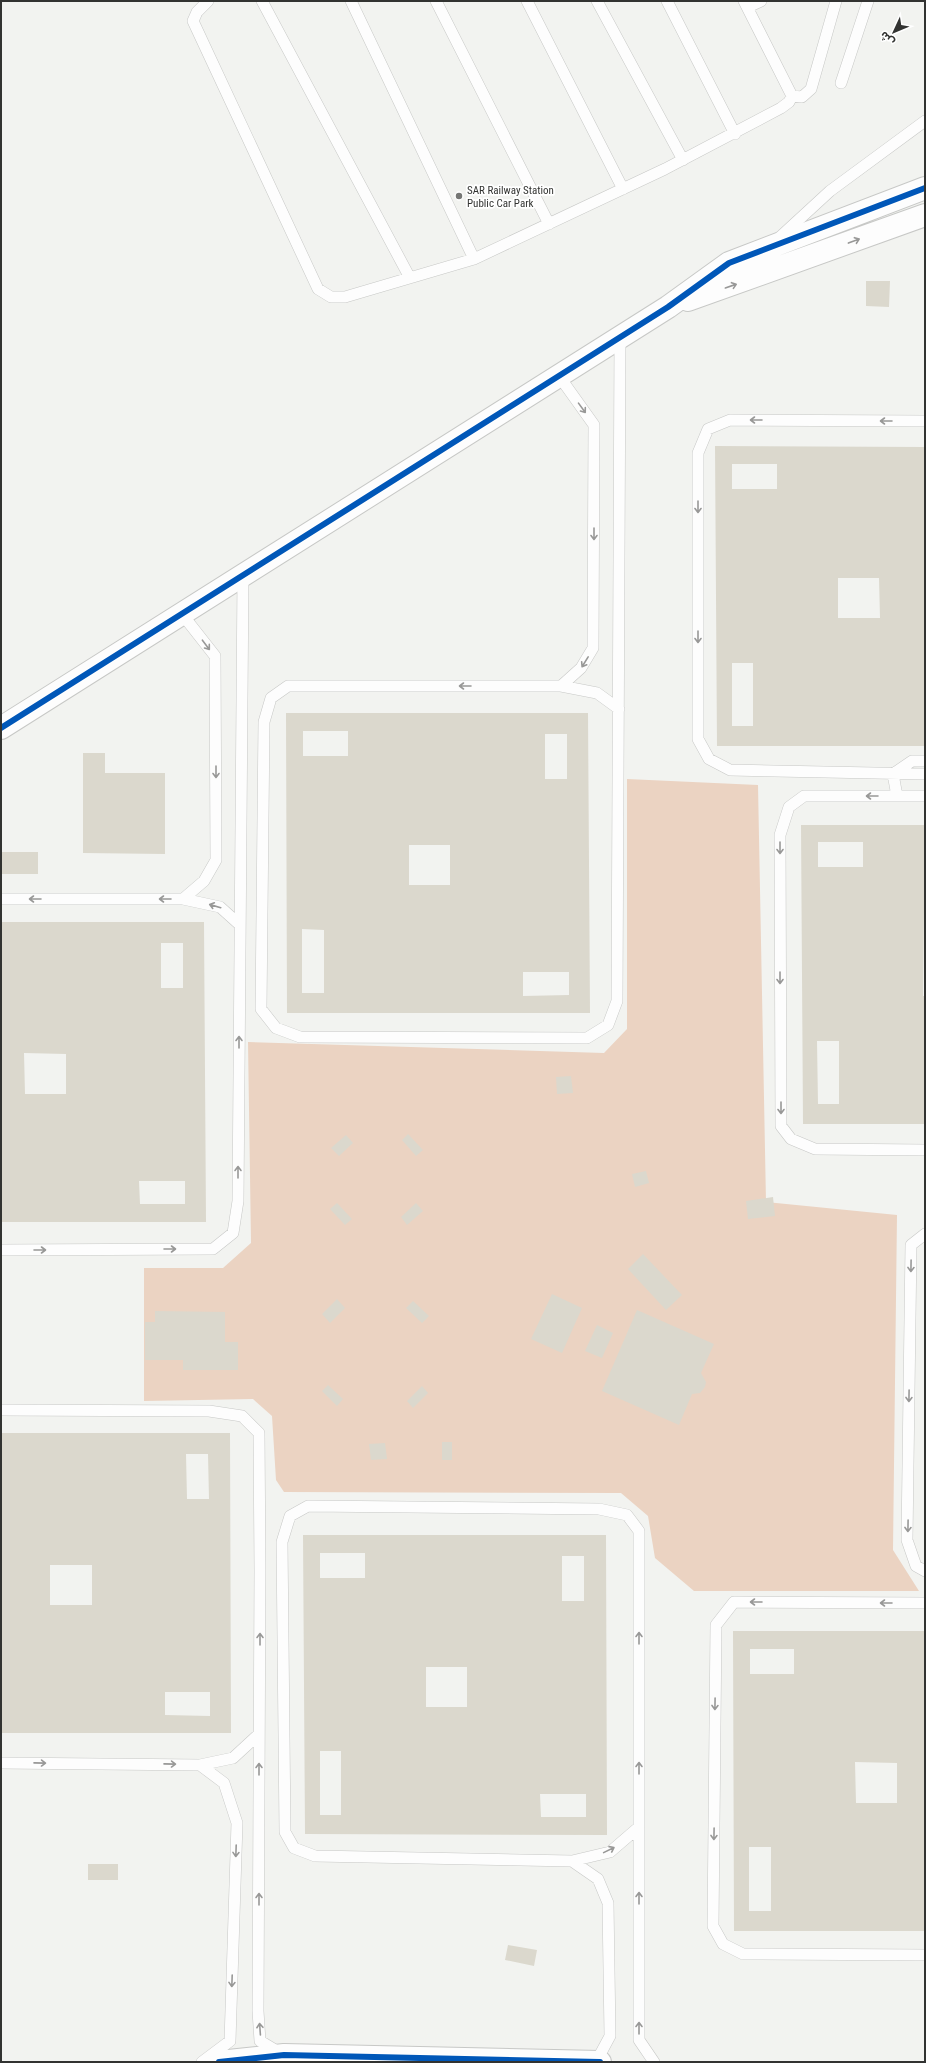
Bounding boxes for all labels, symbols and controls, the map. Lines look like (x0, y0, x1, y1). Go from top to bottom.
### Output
north arrow (874, 12, 914, 52)
text: ش (877, 29, 897, 49)
place label: SAR Railway Station Public Car Park (467, 184, 554, 210)
marker: SAR Railway Station Public Car Park (454, 191, 464, 201)
one-way arrow (847, 237, 859, 245)
one-way arrow (725, 281, 737, 289)
one-way arrow (578, 402, 586, 413)
one-way arrow (750, 416, 763, 424)
one-way arrow (880, 417, 893, 425)
one-way arrow (694, 500, 702, 513)
one-way arrow (590, 527, 597, 540)
one-way arrow (694, 630, 702, 643)
one-way arrow (202, 639, 210, 650)
one-way arrow (580, 656, 588, 668)
one-way arrow (459, 682, 472, 690)
one-way arrow (212, 765, 220, 778)
one-way arrow (866, 792, 879, 800)
one-way arrow (776, 841, 784, 854)
one-way arrow (29, 895, 42, 903)
one-way arrow (159, 895, 172, 903)
one-way arrow (208, 902, 221, 910)
one-way arrow (776, 971, 784, 984)
one-way arrow (235, 1036, 243, 1049)
one-way arrow (777, 1101, 785, 1114)
one-way arrow (234, 1166, 242, 1179)
one-way arrow (163, 1245, 176, 1253)
one-way arrow (33, 1246, 46, 1254)
one-way arrow (907, 1259, 915, 1272)
one-way arrow (905, 1389, 913, 1402)
one-way arrow (904, 1519, 911, 1532)
one-way arrow (750, 1598, 763, 1606)
one-way arrow (880, 1599, 893, 1607)
one-way arrow (635, 1632, 643, 1645)
one-way arrow (256, 1633, 264, 1646)
one-way arrow (711, 1697, 719, 1710)
one-way arrow (33, 1759, 46, 1767)
one-way arrow (163, 1760, 176, 1768)
one-way arrow (635, 1762, 643, 1775)
one-way arrow (255, 1763, 263, 1776)
one-way arrow (710, 1827, 718, 1840)
one-way arrow (232, 1844, 240, 1857)
one-way arrow (603, 1846, 615, 1853)
one-way arrow (635, 1892, 643, 1905)
one-way arrow (255, 1893, 263, 1906)
one-way arrow (228, 1974, 236, 1987)
one-way arrow (635, 2022, 643, 2035)
one-way arrow (256, 2023, 263, 2036)

